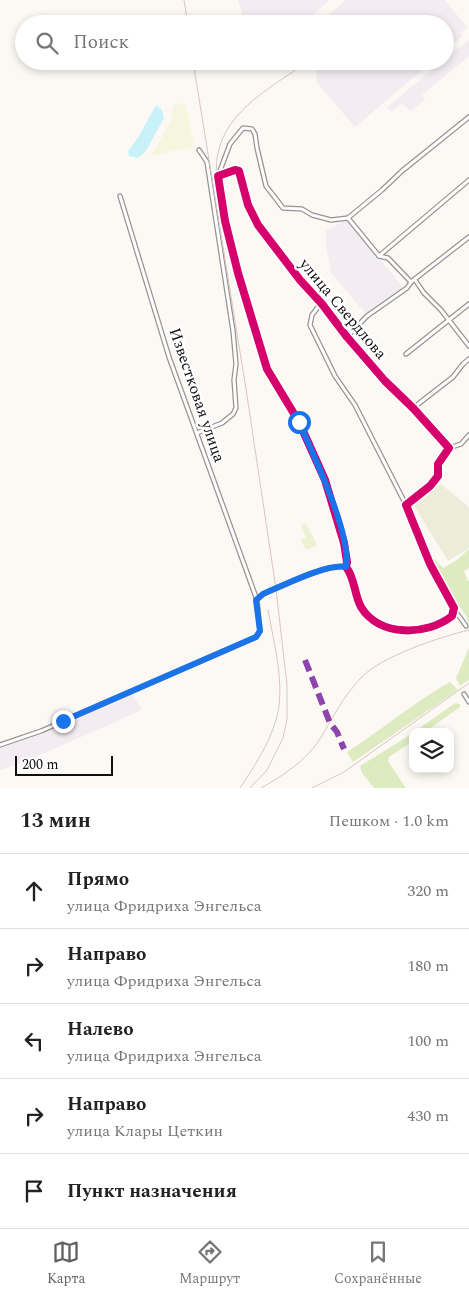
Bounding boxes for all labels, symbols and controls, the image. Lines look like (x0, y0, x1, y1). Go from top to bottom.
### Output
search box (15, 15, 454, 70)
text: Поиск (73, 28, 129, 57)
icon: search (33, 29, 61, 57)
street label: улица Свердлова (293, 252, 393, 365)
street label: Известковая улица (163, 325, 231, 466)
route start (288, 411, 311, 434)
route end (52, 710, 75, 733)
map controls (409, 728, 454, 773)
button: layers (409, 728, 454, 773)
scale bar (15, 753, 112, 776)
text: 200 m (22, 754, 59, 775)
text: 13 мин (20, 805, 91, 837)
text: Пешком · 1.0 km (329, 809, 449, 833)
text: Прямо (67, 865, 129, 894)
icon: ahead (20, 877, 48, 905)
text: 320 m (407, 879, 449, 903)
text: улица Фридриха Энгельса (67, 894, 262, 918)
text: Направо (67, 940, 146, 969)
icon: right (20, 952, 48, 980)
text: 180 m (407, 954, 449, 978)
text: улица Фридриха Энгельса (67, 969, 262, 993)
text: Налево (67, 1015, 134, 1044)
icon: left (20, 1027, 48, 1055)
text: 100 m (407, 1029, 449, 1053)
text: улица Фридриха Энгельса (67, 1044, 262, 1068)
text: Направо (67, 1090, 146, 1119)
icon: right (20, 1102, 48, 1130)
text: 430 m (407, 1104, 449, 1128)
text: улица Клары Цеткин (67, 1119, 223, 1143)
icon: arrive (20, 1177, 48, 1205)
text: Пункт назначения (67, 1177, 237, 1206)
tab: Карта (47, 1238, 85, 1289)
tab: Маршрут (179, 1238, 240, 1289)
tab: Сохранённые (334, 1238, 422, 1289)

